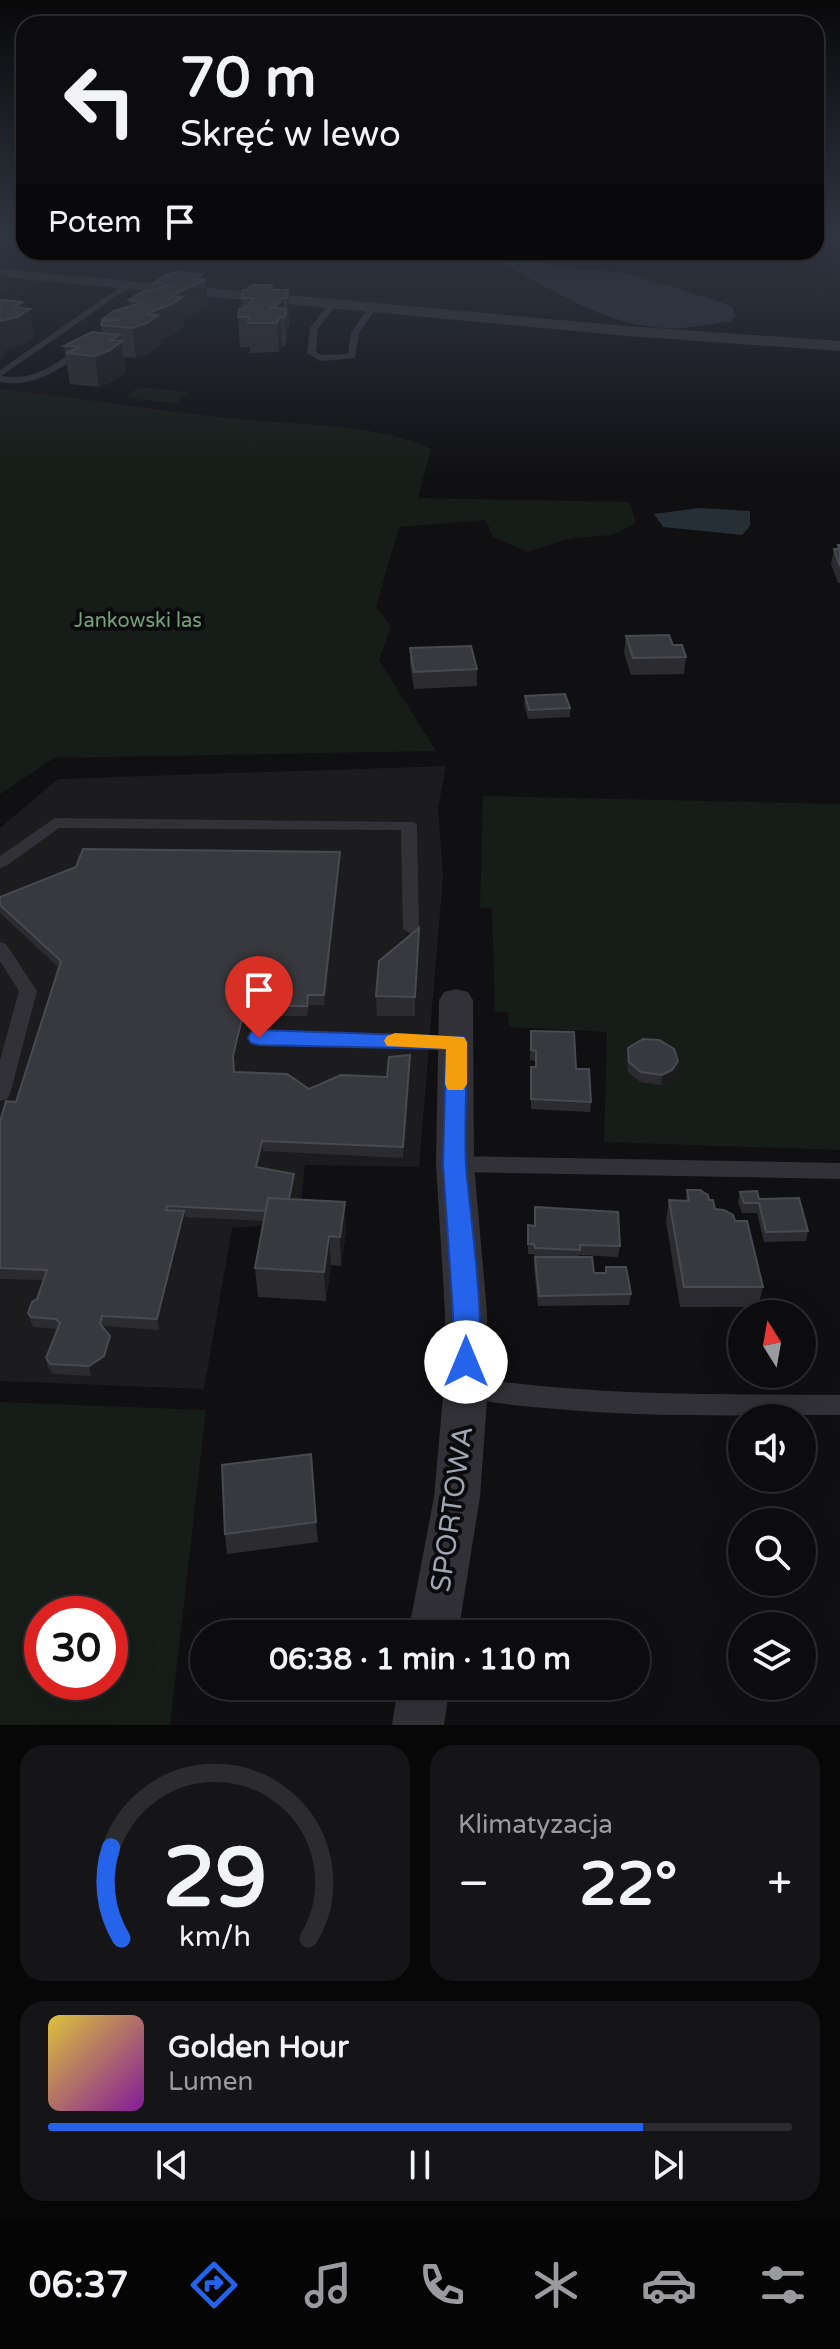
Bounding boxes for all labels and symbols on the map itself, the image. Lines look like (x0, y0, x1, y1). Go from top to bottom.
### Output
park label: Jankowski las (74, 609, 202, 633)
pin (225, 956, 293, 1038)
north arrow (728, 1300, 816, 1388)
position arrow (424, 1320, 508, 1404)
street label: SPORTOWA (424, 1424, 480, 1594)
speed limit sign: 30 (24, 1596, 128, 1700)

